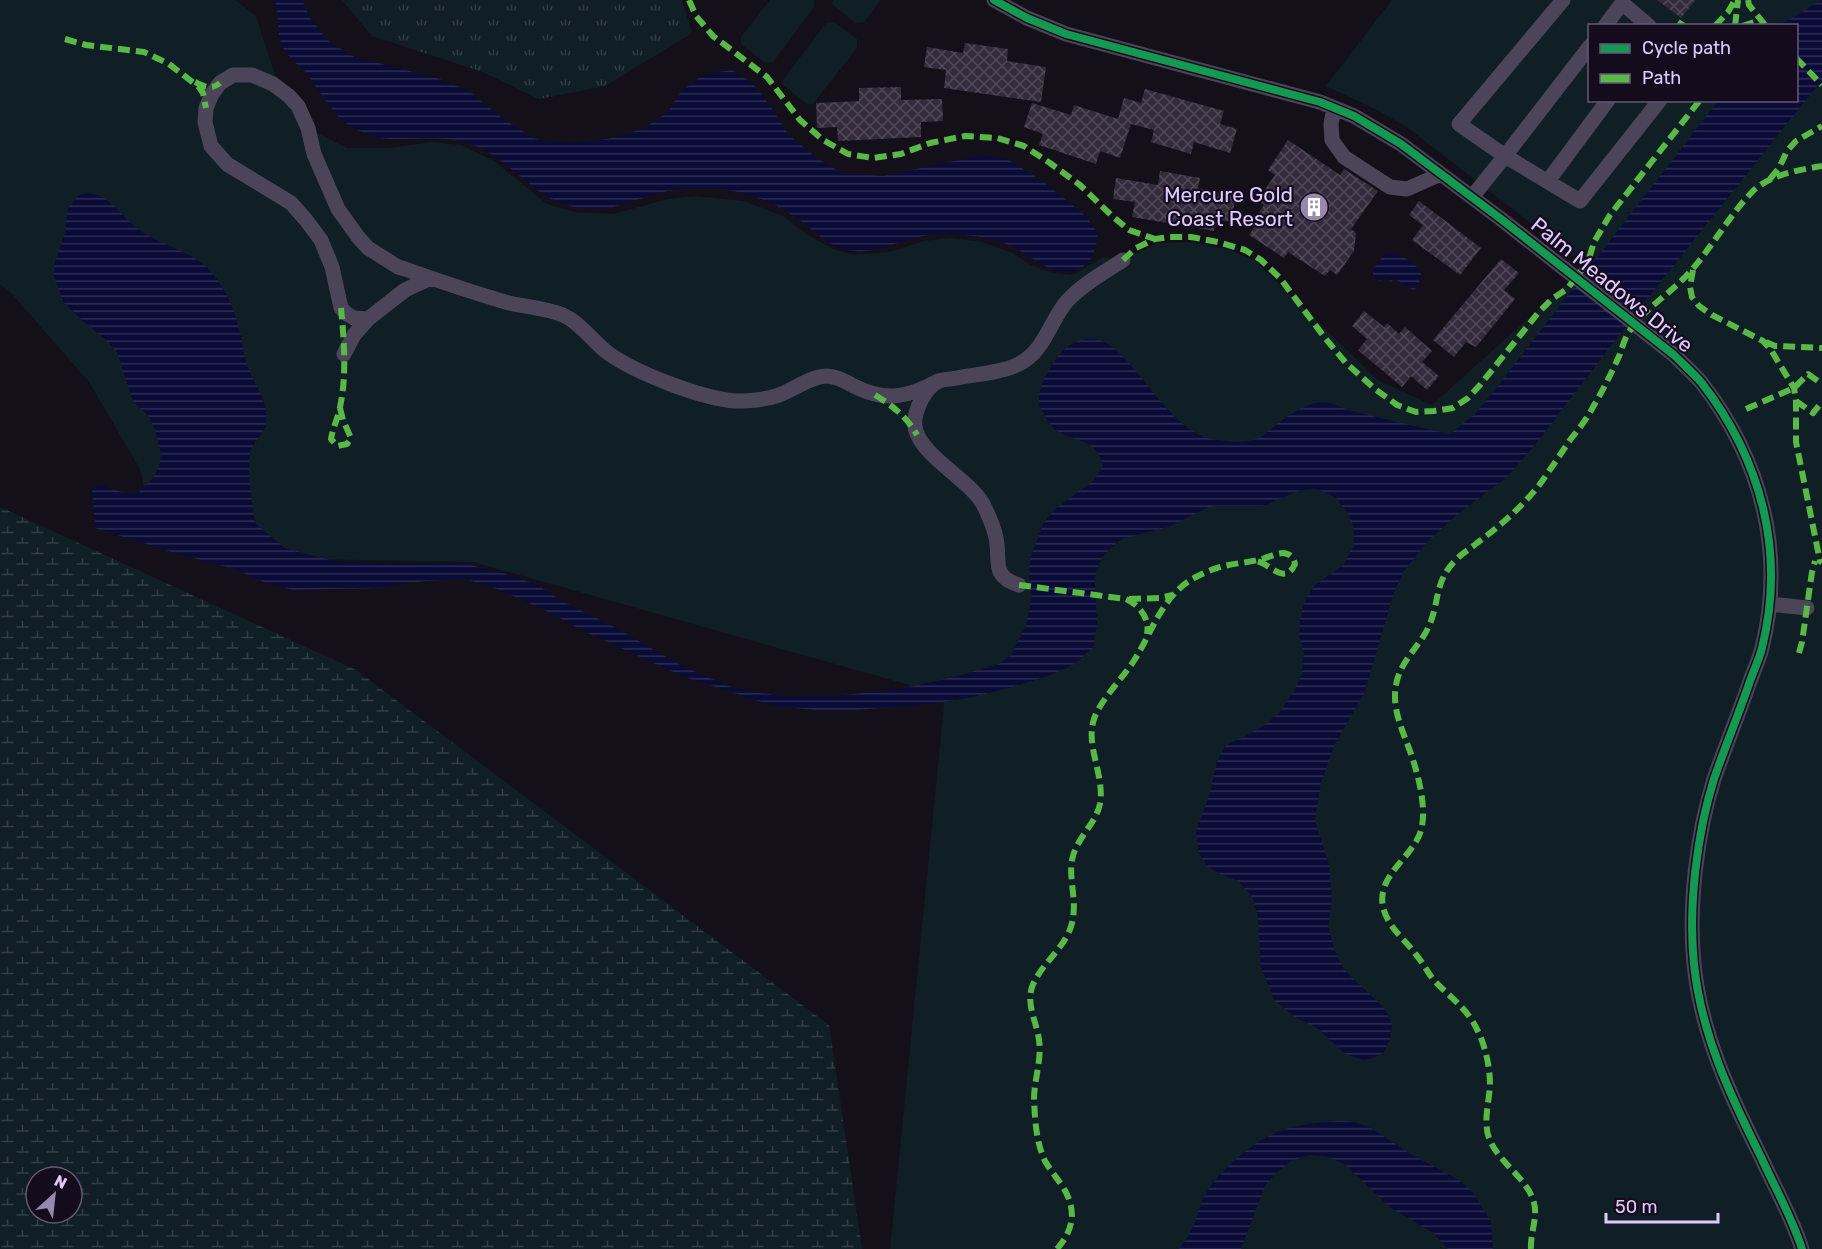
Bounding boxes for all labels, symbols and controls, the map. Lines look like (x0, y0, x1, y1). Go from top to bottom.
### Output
legend (1588, 24, 1798, 102)
text: Cycle path (1642, 37, 1731, 59)
text: Path (1642, 67, 1681, 89)
place label: Mercure Gold Coast Resort (1164, 182, 1293, 231)
building icon: Mercure Gold Coast Resort (1298, 191, 1330, 223)
street label: Palm Meadows Drive (1526, 212, 1698, 358)
north arrow (24, 1165, 84, 1225)
text: N (51, 1171, 70, 1193)
scale bar (1606, 1186, 1718, 1224)
text: 50 m (1615, 1196, 1658, 1218)

